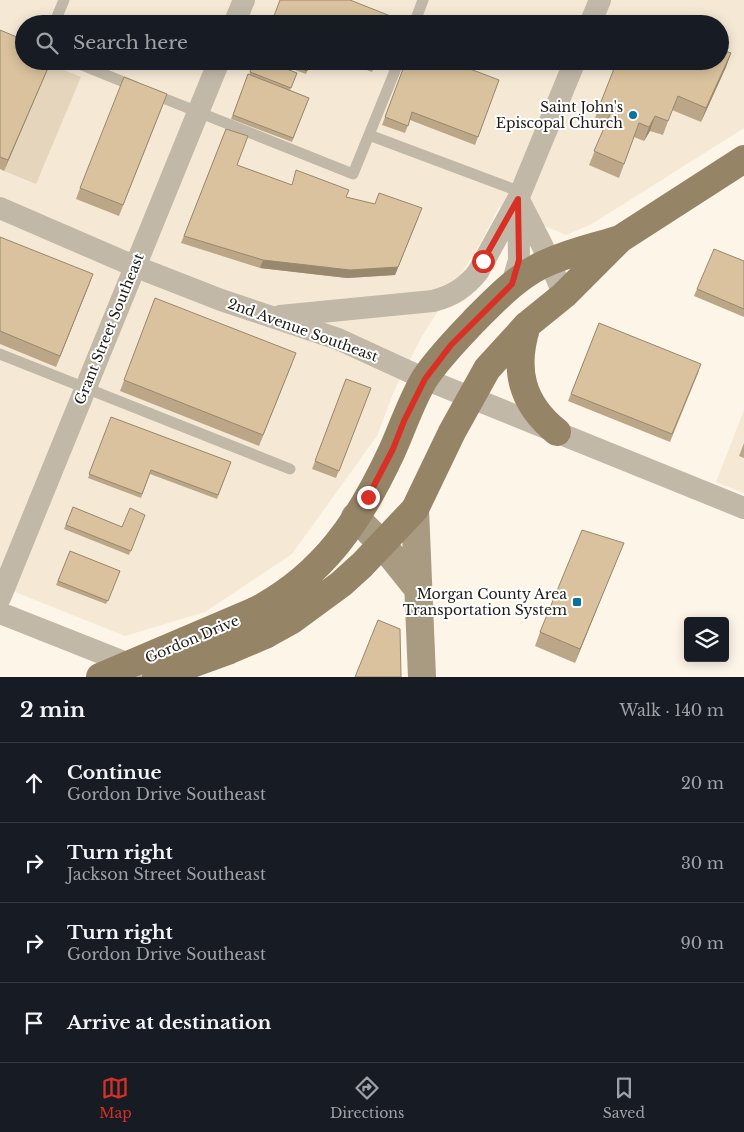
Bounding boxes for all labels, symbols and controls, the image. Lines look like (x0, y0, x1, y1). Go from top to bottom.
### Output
search box (15, 15, 729, 70)
icon: search (33, 29, 61, 57)
text: Search here (73, 31, 188, 54)
place label: Saint John's Episcopal Church (496, 98, 623, 132)
marker: Saint John's Episcopal Church (627, 109, 639, 121)
street label: Grant Street Southeast (70, 250, 148, 407)
route start (472, 250, 495, 273)
street label: 2nd Avenue Southeast (225, 294, 381, 366)
route end (357, 486, 380, 509)
place label: Morgan County Area Transportation System (403, 585, 567, 619)
marker: Morgan County Area Transportation System (571, 596, 583, 608)
street label: Gordon Drive (142, 611, 242, 667)
map controls (684, 617, 729, 662)
button: layers (684, 617, 729, 662)
text: 2 min (20, 697, 85, 723)
text: Walk · 140 m (619, 700, 724, 720)
text: Continue (67, 761, 162, 784)
icon: ahead (20, 769, 48, 797)
text: 20 m (681, 773, 724, 793)
text: Gordon Drive Southeast (67, 784, 266, 804)
text: Turn right (67, 841, 173, 864)
icon: right (20, 849, 48, 877)
text: 30 m (681, 853, 724, 873)
text: Jackson Street Southeast (67, 864, 266, 884)
text: Turn right (67, 921, 173, 944)
icon: right (20, 929, 48, 957)
text: 90 m (681, 933, 724, 953)
text: Gordon Drive Southeast (67, 944, 266, 964)
icon: arrive (20, 1009, 48, 1037)
text: Arrive at destination (67, 1011, 271, 1034)
tab: Map (99, 1074, 132, 1122)
tab: Directions (330, 1074, 404, 1122)
tab: Saved (603, 1074, 645, 1122)

